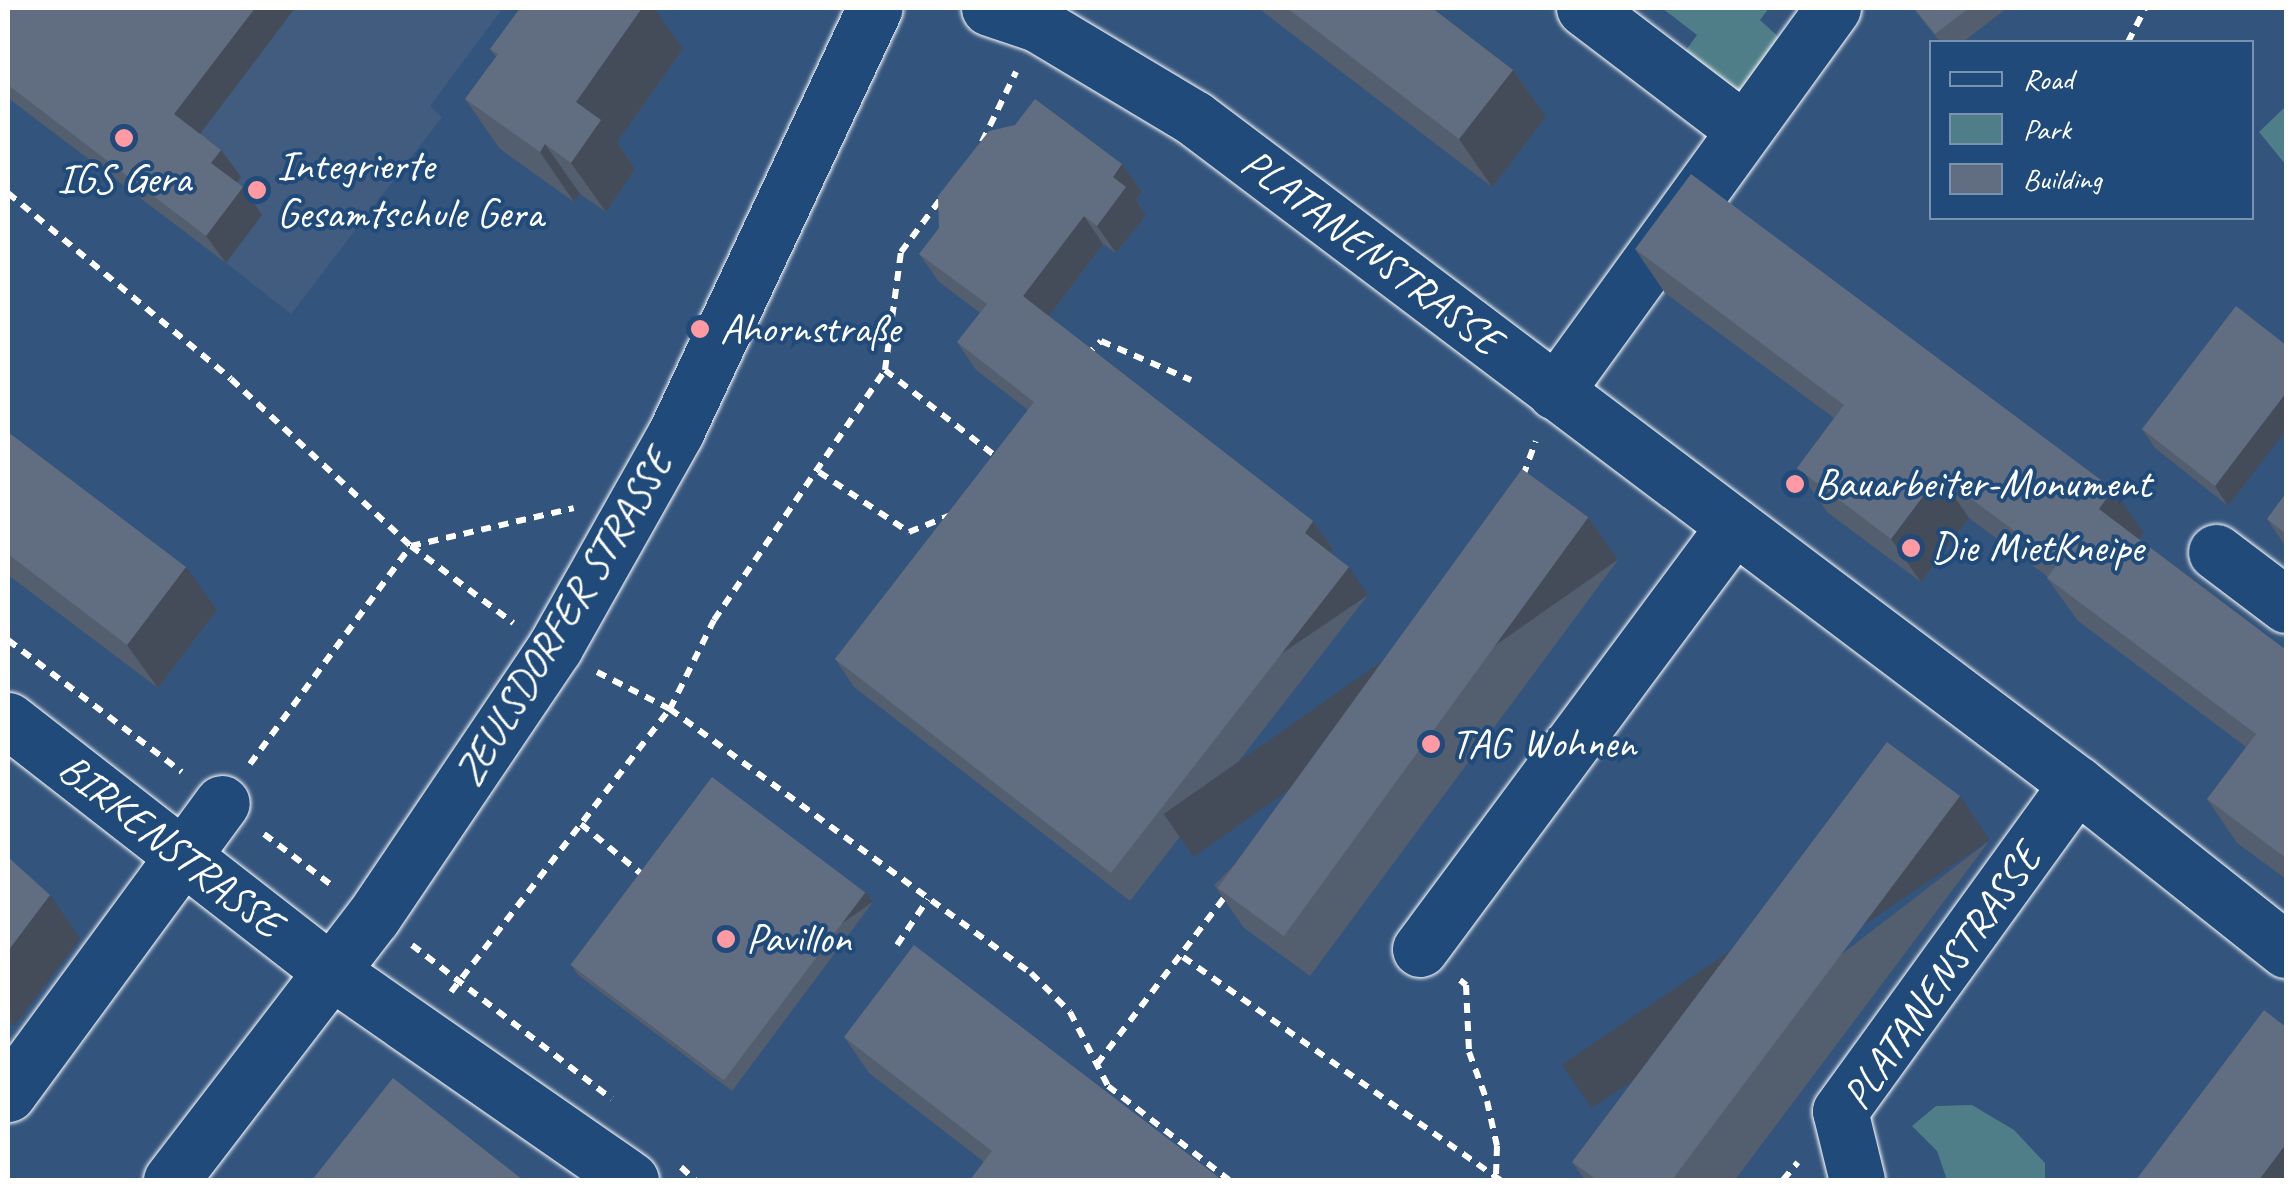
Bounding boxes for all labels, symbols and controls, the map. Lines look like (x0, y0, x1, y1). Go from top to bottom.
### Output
legend (1929, 40, 2254, 220)
text: Road (2023, 60, 2073, 98)
text: Park (2023, 110, 2071, 148)
marker: IGS Gera (113, 127, 135, 149)
street label: PLATANENSTRASSE (1231, 138, 1511, 366)
place label: Integrierte Gesamtschule Gera (277, 141, 543, 240)
place label: IGS Gera (57, 154, 191, 204)
text: Building (2023, 160, 2102, 198)
marker: Integrierte Gesamtschule Gera (246, 179, 268, 201)
place label: Ahornstraße (720, 304, 900, 354)
marker: Ahornstraße (689, 318, 711, 340)
street label: ZEULSDORFER STRASSE (444, 441, 684, 795)
place label: Bauarbeiter-Monument (1815, 459, 2151, 509)
marker: Bauarbeiter-Monument (1784, 473, 1806, 495)
place label: Die MietKneipe (1931, 523, 2142, 573)
marker: Die MietKneipe (1900, 537, 1922, 559)
place label: TAG Wohnen (1451, 719, 1636, 769)
marker: TAG Wohnen (1420, 733, 1442, 755)
street label: BIRKENSTRASSE (48, 743, 292, 949)
street label: PLATANENSTRASSE (1832, 835, 2052, 1119)
place label: Pavillon (746, 914, 851, 964)
marker: Pavillon (715, 928, 737, 950)

